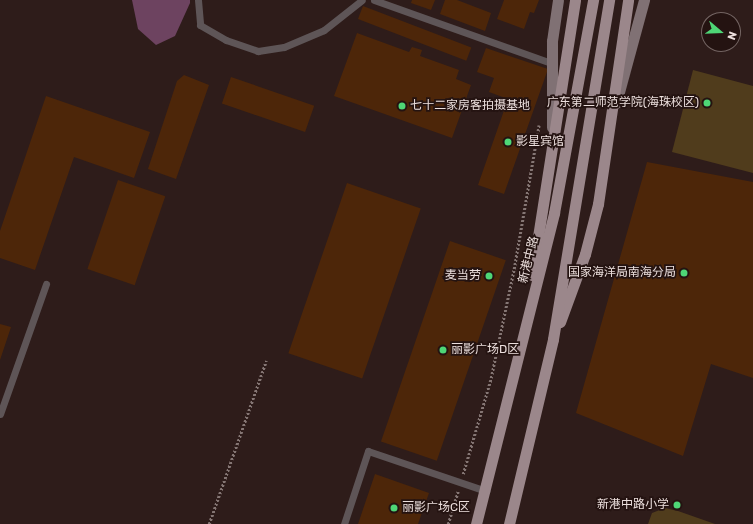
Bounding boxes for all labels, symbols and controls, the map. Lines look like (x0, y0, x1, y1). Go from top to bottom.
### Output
north arrow (701, 12, 741, 52)
text: N (724, 30, 739, 42)
place label: 广东第二师范学院(海珠校区) (547, 96, 699, 110)
marker: 广东第二师范学院(海珠校区) (702, 98, 712, 108)
place label: 七十二家房客拍摄基地 (410, 99, 530, 113)
marker: 七十二家房客拍摄基地 (397, 101, 407, 111)
place label: 影星宾馆 (516, 135, 564, 149)
marker: 影星宾馆 (503, 137, 513, 147)
street label: 新港中路 (516, 235, 542, 285)
place label: 国家海洋局南海分局 (568, 266, 676, 280)
marker: 国家海洋局南海分局 (679, 268, 689, 278)
place label: 麦当劳 (445, 269, 481, 283)
marker: 麦当劳 (484, 271, 494, 281)
place label: 丽影广场D区 (451, 343, 519, 357)
marker: 丽影广场D区 (438, 345, 448, 355)
place label: 新港中路小学 (597, 498, 669, 512)
marker: 新港中路小学 (672, 500, 682, 510)
place label: 丽影广场C区 (402, 501, 470, 515)
marker: 丽影广场C区 (389, 503, 399, 513)

